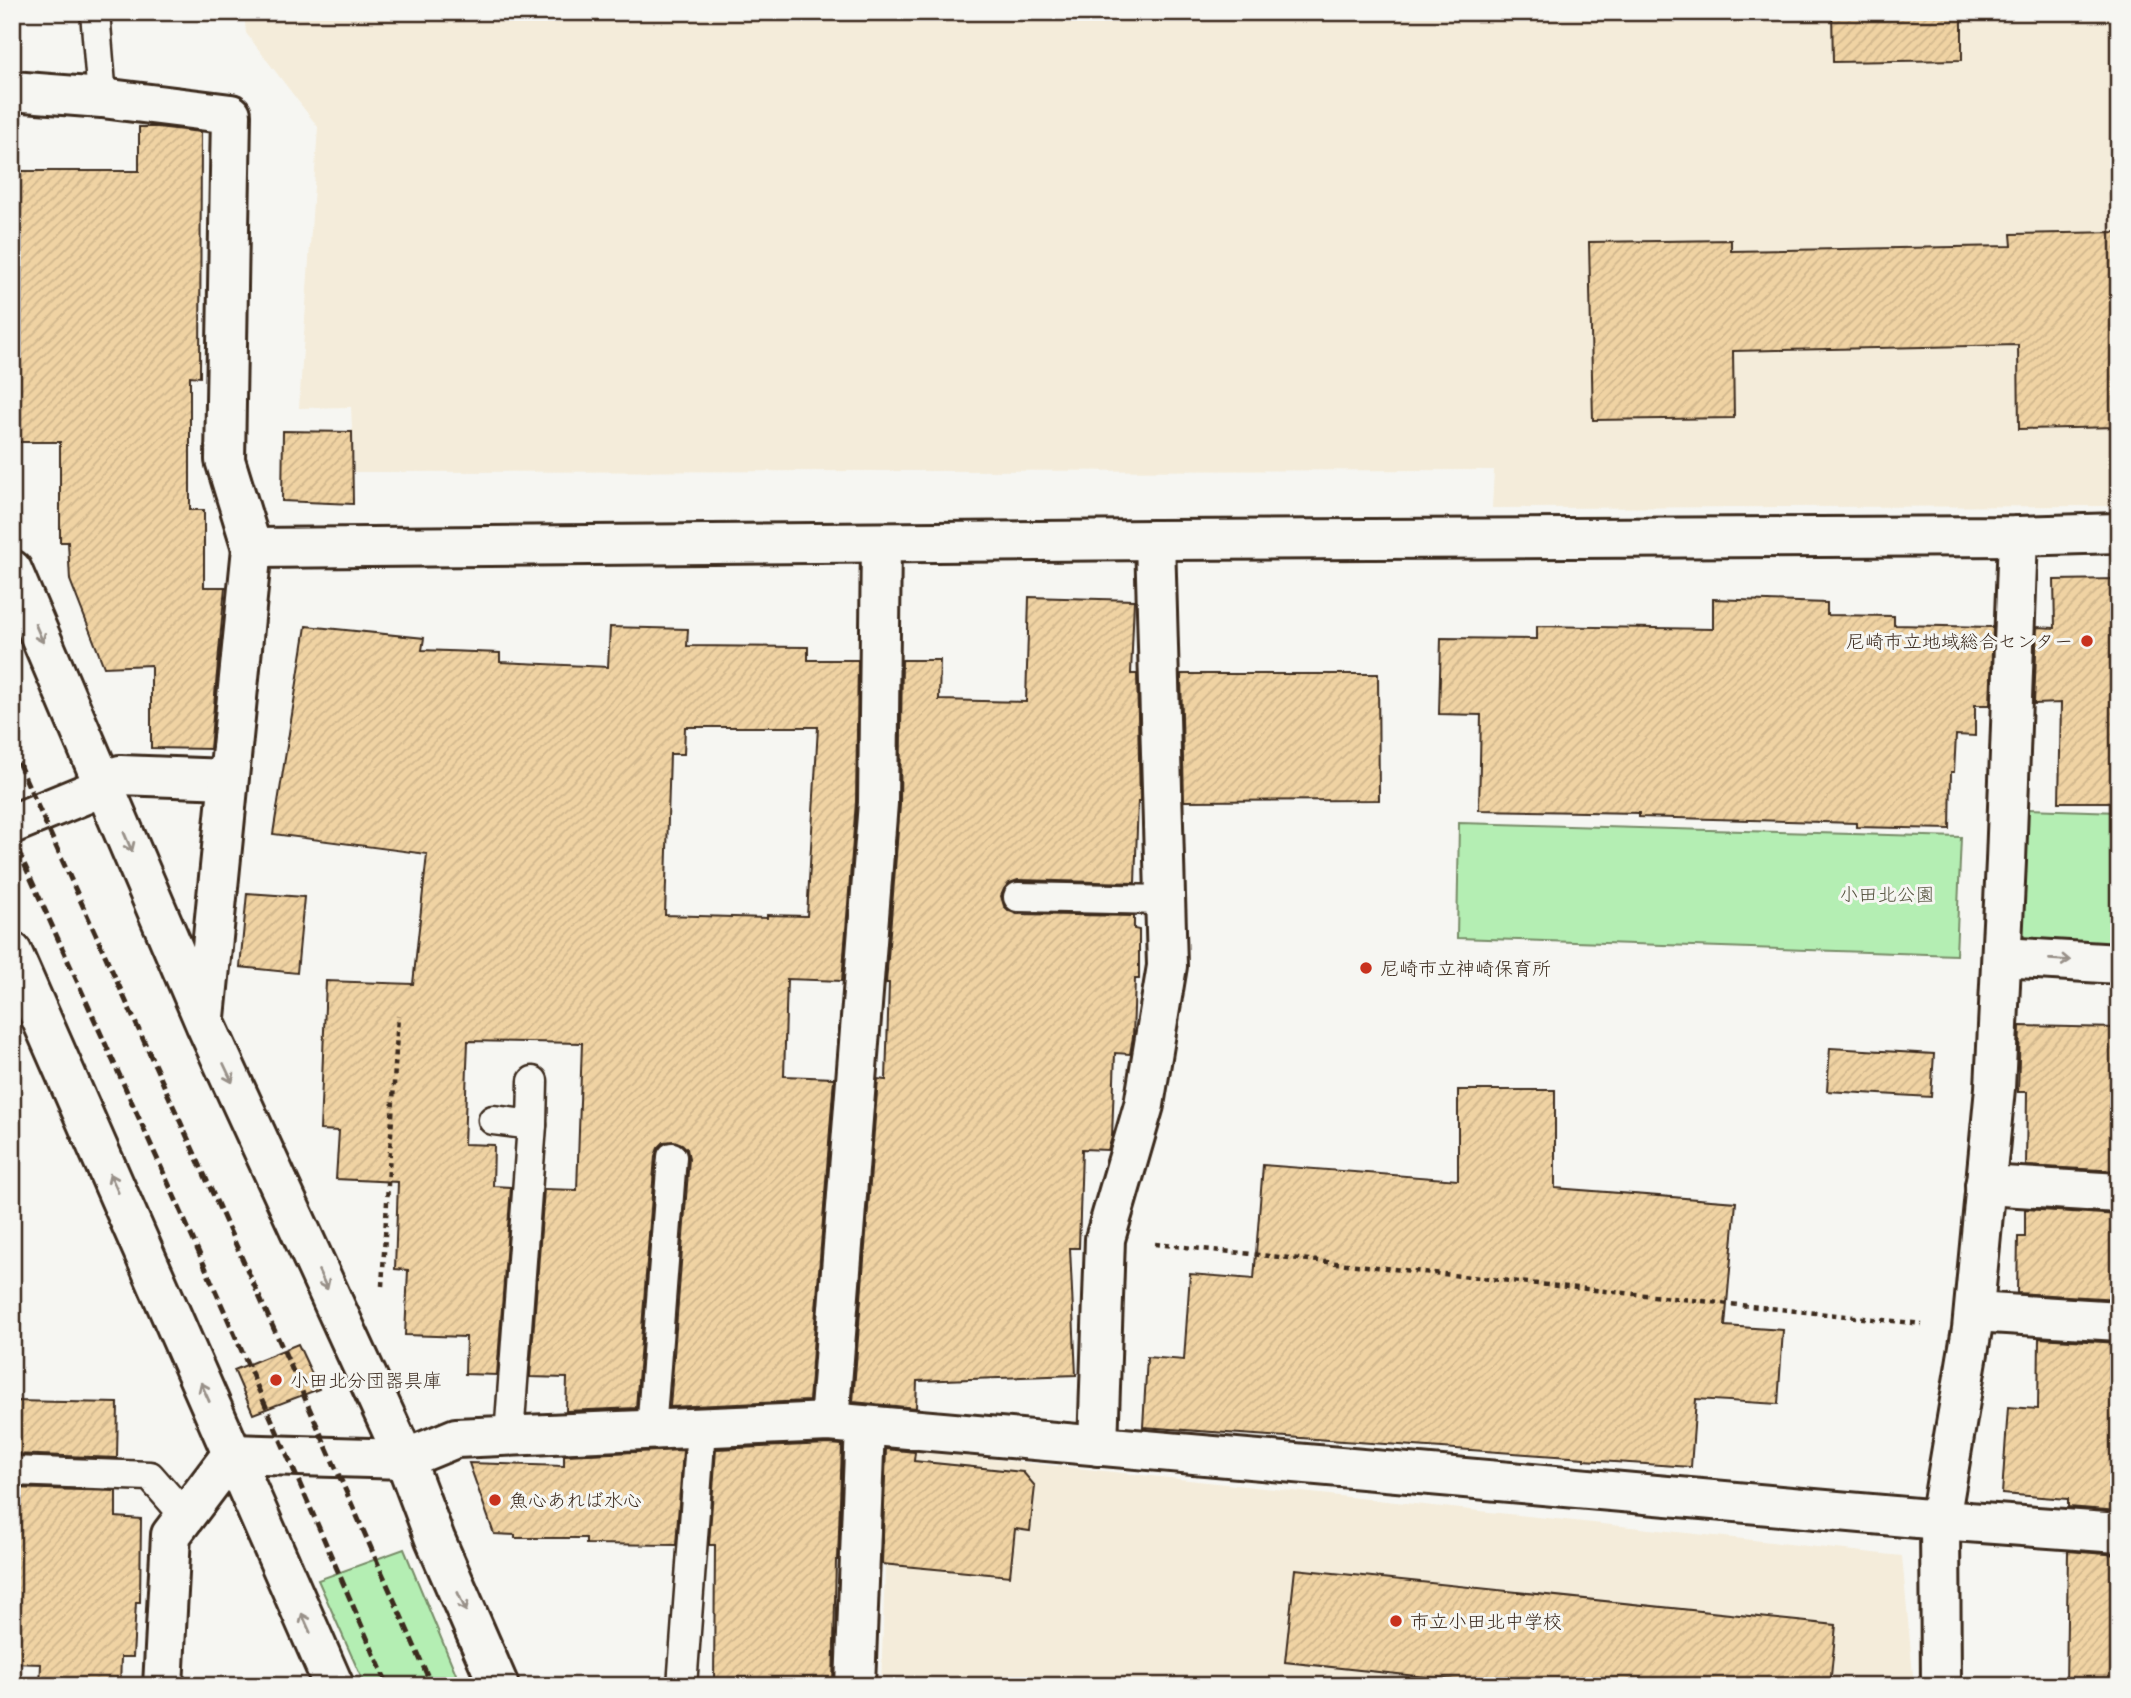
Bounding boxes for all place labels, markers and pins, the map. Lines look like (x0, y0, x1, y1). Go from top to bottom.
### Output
place label: 尼崎市立地域総合センター (1846, 628, 2073, 658)
marker: 尼崎市立地域総合センター (2079, 633, 2095, 649)
place label: 尼崎市立神崎保育所 (1380, 955, 1551, 985)
marker: 尼崎市立神崎保育所 (1358, 960, 1374, 976)
place label: 小田北分団器具庫 (290, 1367, 442, 1397)
marker: 小田北分団器具庫 (268, 1372, 284, 1388)
place label: 魚心あれば水心 (509, 1487, 642, 1517)
marker: 魚心あれば水心 (487, 1492, 503, 1508)
place label: 市立小田北中学校 (1410, 1608, 1562, 1638)
marker: 市立小田北中学校 (1388, 1613, 1404, 1629)

